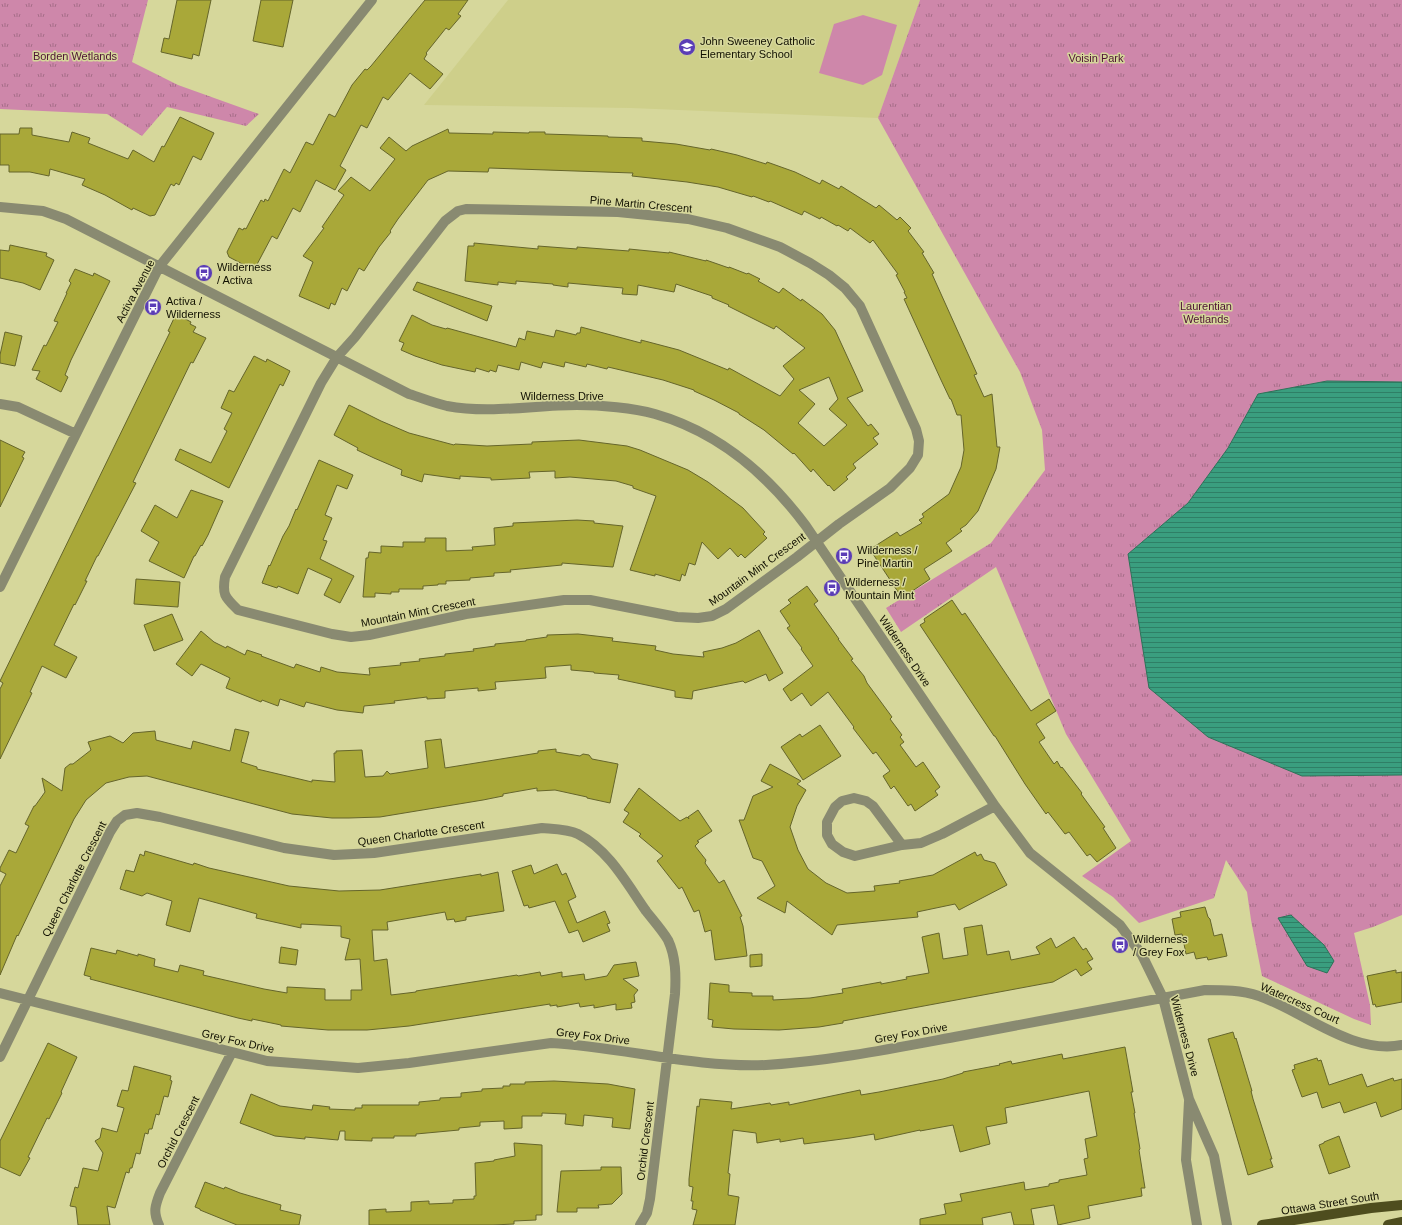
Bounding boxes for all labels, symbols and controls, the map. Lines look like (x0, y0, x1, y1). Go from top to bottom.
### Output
place label: John Sweeney Catholic Elementary School (700, 35, 815, 60)
school or university icon: John Sweeney Catholic Elementary School (677, 37, 697, 57)
park label: Borden Wetlands (33, 50, 118, 62)
park label: Voisin Park (1068, 52, 1124, 64)
street label: Pine Martin Crescent (589, 194, 693, 214)
street label: Activa Avenue (113, 257, 157, 325)
place label: Wilderness / Activa (217, 261, 272, 286)
bus stop icon: Wilderness / Activa (194, 263, 214, 283)
place label: Activa / Wilderness (166, 295, 221, 320)
bus stop icon: Activa / Wilderness (143, 297, 163, 317)
park label: Laurentian Wetlands (1180, 300, 1232, 325)
street label: Wilderness Drive (520, 390, 604, 402)
street label: Mountain Mint Crescent (706, 530, 808, 608)
place label: Wilderness / Pine Martin (857, 544, 918, 569)
bus stop icon: Wilderness / Pine Martin (834, 546, 854, 566)
place label: Wilderness / Mountain Mint (845, 576, 914, 601)
bus stop icon: Wilderness / Mountain Mint (822, 578, 842, 598)
street label: Mountain Mint Crescent (360, 595, 476, 629)
street label: Wilderness Drive (877, 613, 933, 689)
street label: Queen Charlotte Crescent (357, 818, 485, 848)
street label: Queen Charlotte Crescent (40, 819, 108, 939)
place label: Wilderness / Grey Fox (1133, 933, 1188, 958)
bus stop icon: Wilderness / Grey Fox (1110, 935, 1130, 955)
street label: Watercress Court (1259, 980, 1341, 1026)
street label: Wilderness Drive (1168, 994, 1202, 1078)
street label: Grey Fox Drive (874, 1021, 948, 1045)
street label: Grey Fox Drive (556, 1026, 630, 1046)
street label: Grey Fox Drive (201, 1027, 275, 1055)
street label: Orchid Crescent (155, 1094, 201, 1170)
street label: Orchid Crescent (634, 1101, 656, 1181)
street label: Ottawa Street South (1280, 1189, 1380, 1217)

